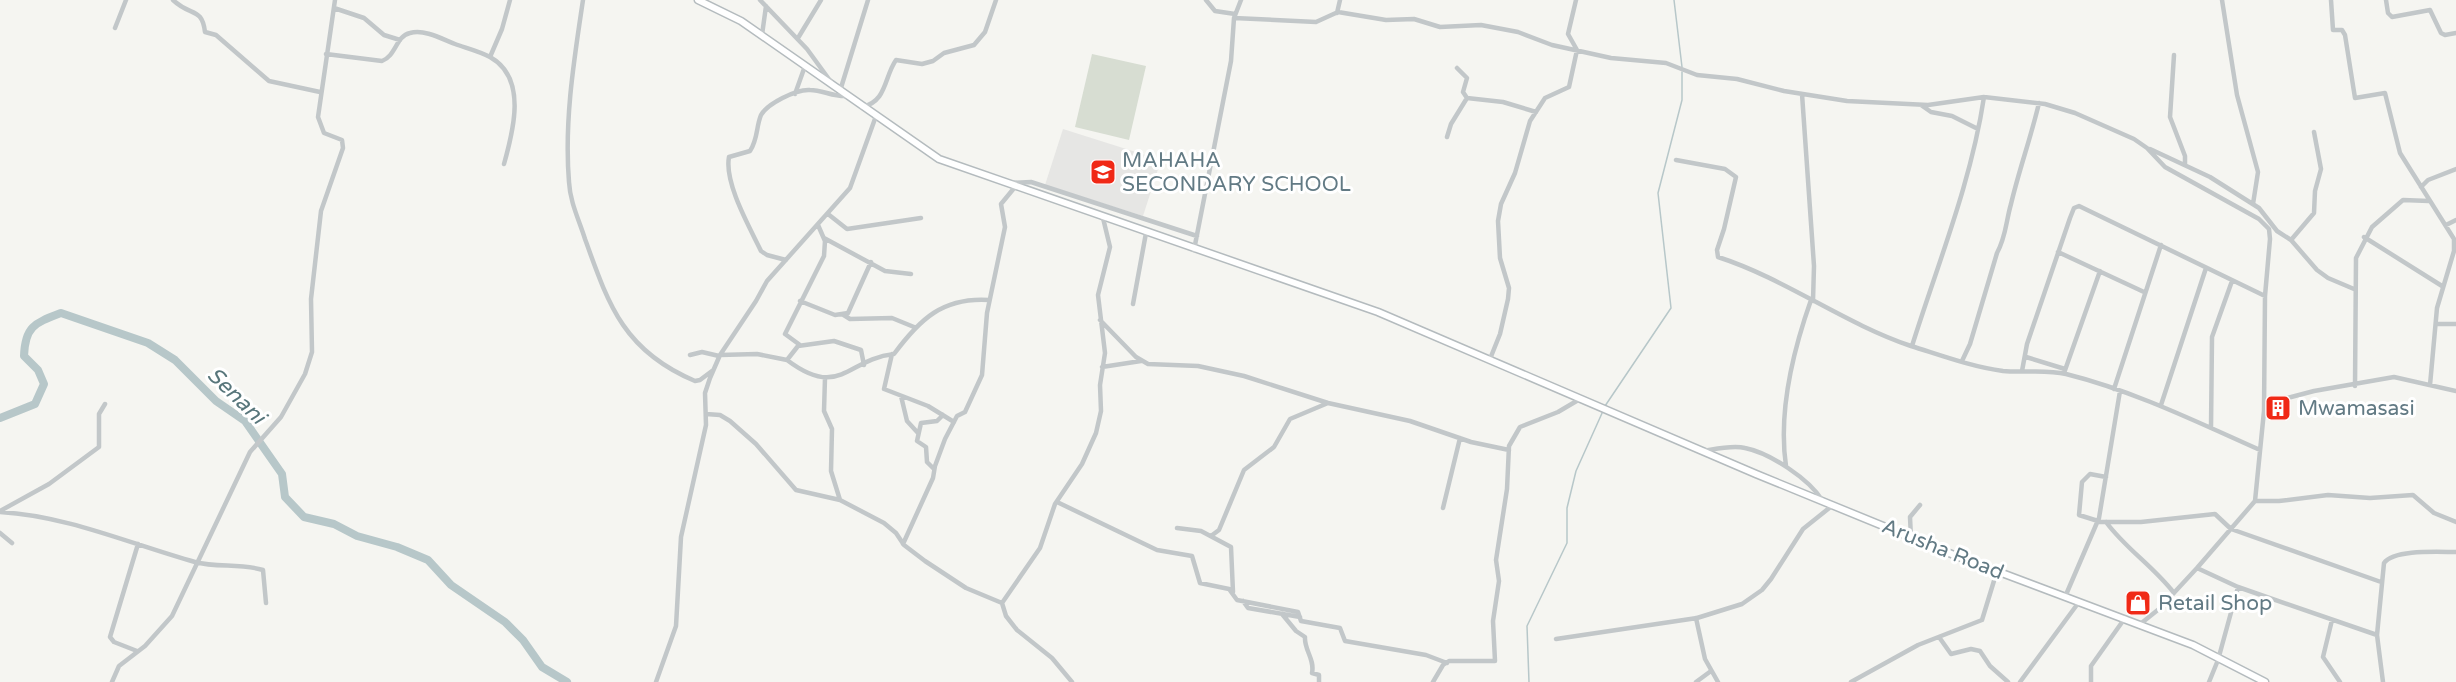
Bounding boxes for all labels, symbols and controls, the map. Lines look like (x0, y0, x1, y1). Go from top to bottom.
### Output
place label: MAHAHA SECONDARY SCHOOL (1122, 148, 1351, 197)
school or university icon: MAHAHA SECONDARY SCHOOL (1088, 157, 1118, 187)
water label: Senani (202, 362, 273, 431)
building icon: Mwamasasi (2263, 393, 2293, 423)
place label: Mwamasasi (2298, 396, 2415, 421)
street label: Arusha Road (1878, 514, 2007, 585)
shop icon: Retail Shop (2123, 588, 2153, 618)
place label: Retail Shop (2158, 591, 2272, 616)

